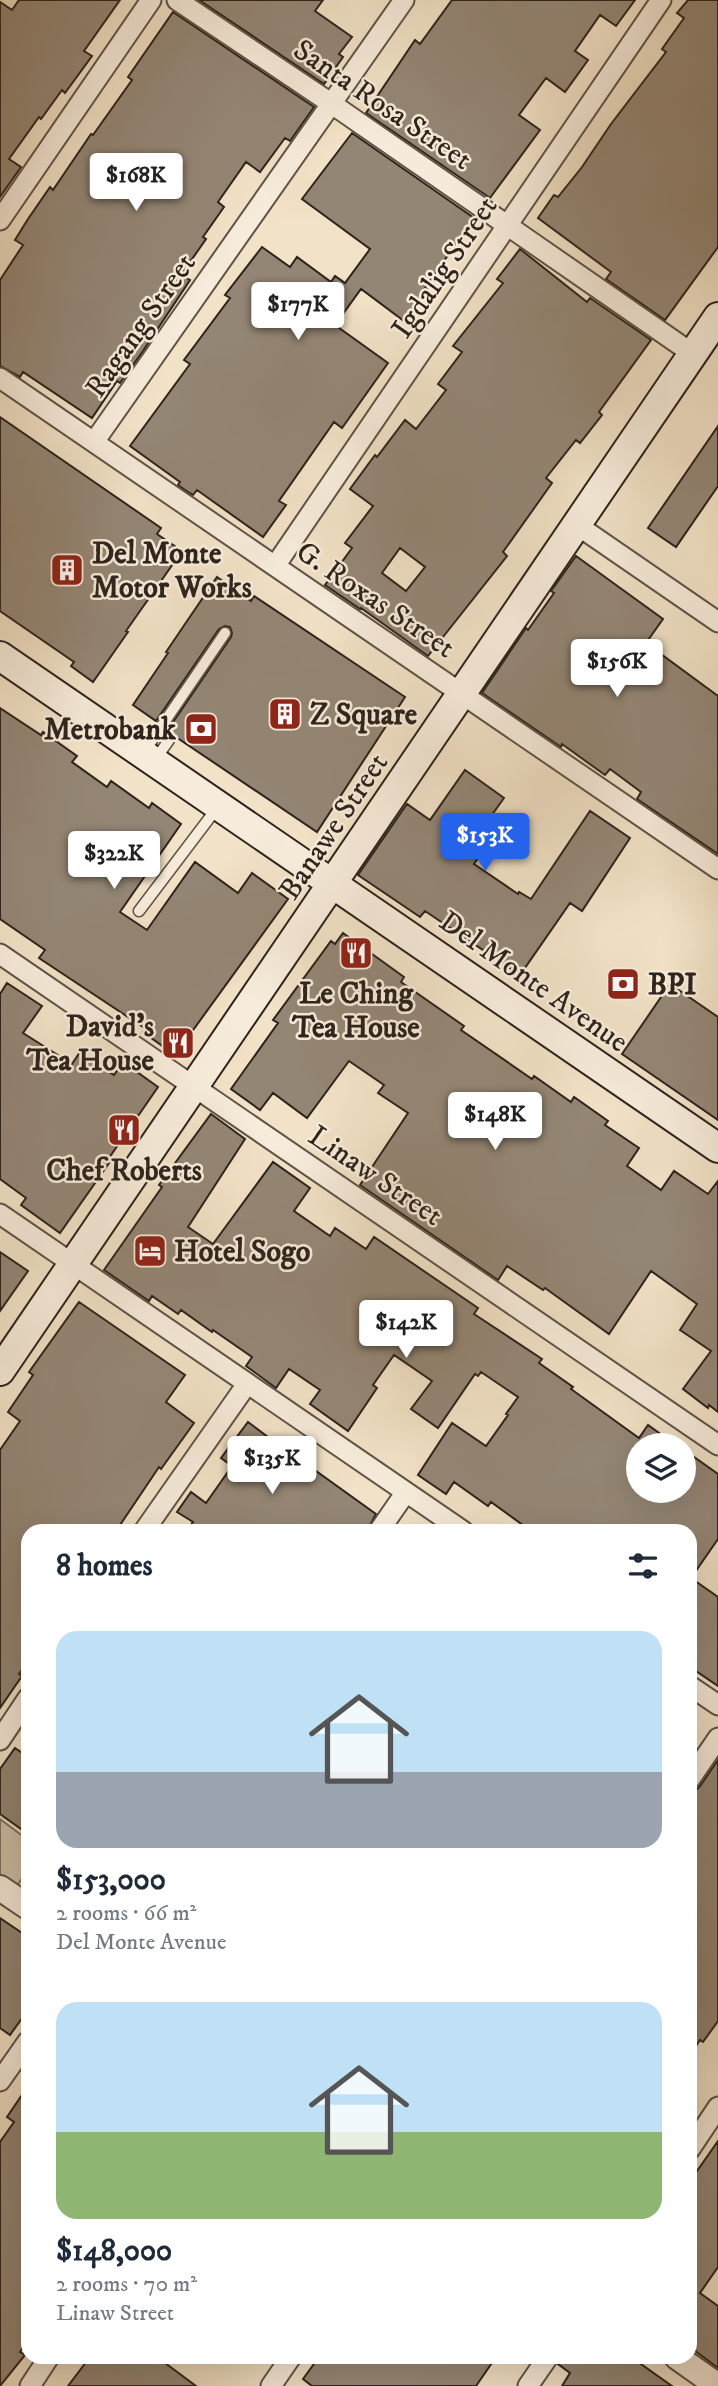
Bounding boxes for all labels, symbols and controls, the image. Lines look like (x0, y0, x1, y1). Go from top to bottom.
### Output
street label: Santa Rosa Street (286, 32, 478, 179)
pin: $168K (87, 154, 185, 213)
text: $168K (106, 161, 166, 190)
street label: Igdalig Street (384, 190, 506, 346)
street label: Ragang Street (78, 247, 204, 405)
pin: $177K (249, 282, 347, 342)
text: $177K (267, 290, 329, 319)
street label: G. Roxas Street (289, 534, 462, 667)
place label: Del Monte Motor Works (92, 536, 252, 607)
building icon: Del Monte Motor Works (48, 551, 86, 589)
pin: $156K (568, 640, 666, 699)
text: $156K (587, 647, 647, 676)
building icon: Z Square (266, 695, 304, 733)
place label: Z Square (310, 697, 418, 734)
bank icon: Metrobank (182, 710, 220, 748)
place label: Metrobank (44, 712, 177, 749)
street label: Banawe Street (272, 746, 397, 907)
pin: $153K (436, 814, 534, 873)
text: $153K (456, 821, 514, 850)
pin: $322K (65, 832, 163, 891)
text: $322K (84, 839, 144, 868)
street label: Del Monte Avenue (431, 903, 635, 1061)
restaurant icon: Le Ching Tea House (337, 934, 375, 972)
bank icon: BPI (604, 965, 642, 1003)
place label: BPI (648, 967, 697, 1004)
place label: Le Ching Tea House (291, 976, 420, 1047)
place label: David's Tea House (25, 1009, 155, 1080)
restaurant icon: David's Tea House (159, 1024, 197, 1062)
pin: $148K (446, 1092, 544, 1152)
text: $148K (464, 1100, 526, 1129)
restaurant icon: Chef Roberts (105, 1111, 143, 1149)
street label: Linaw Street (301, 1118, 449, 1235)
place label: Chef Roberts (46, 1153, 202, 1190)
hotel icon: Hotel Sogo (131, 1232, 169, 1270)
place label: Hotel Sogo (174, 1234, 310, 1271)
pin: $142K (357, 1300, 455, 1360)
text: $142K (375, 1308, 437, 1337)
map controls (626, 1433, 696, 1503)
button: layers (626, 1433, 696, 1503)
pin: $135K (223, 1436, 321, 1496)
text: $135K (243, 1444, 301, 1473)
icon: filters (624, 1547, 662, 1585)
text: 8 homes (56, 1548, 153, 1585)
icon: home (296, 1676, 422, 1802)
text: $153,000 (56, 1862, 166, 1899)
text: 2 rooms · 66 m² (56, 1899, 196, 1928)
text: Del Monte Avenue (56, 1928, 226, 1957)
icon: home (296, 2047, 422, 2173)
text: $148,000 (56, 2233, 172, 2270)
text: 2 rooms · 70 m² (56, 2270, 197, 2299)
text: Linaw Street (56, 2299, 174, 2328)

